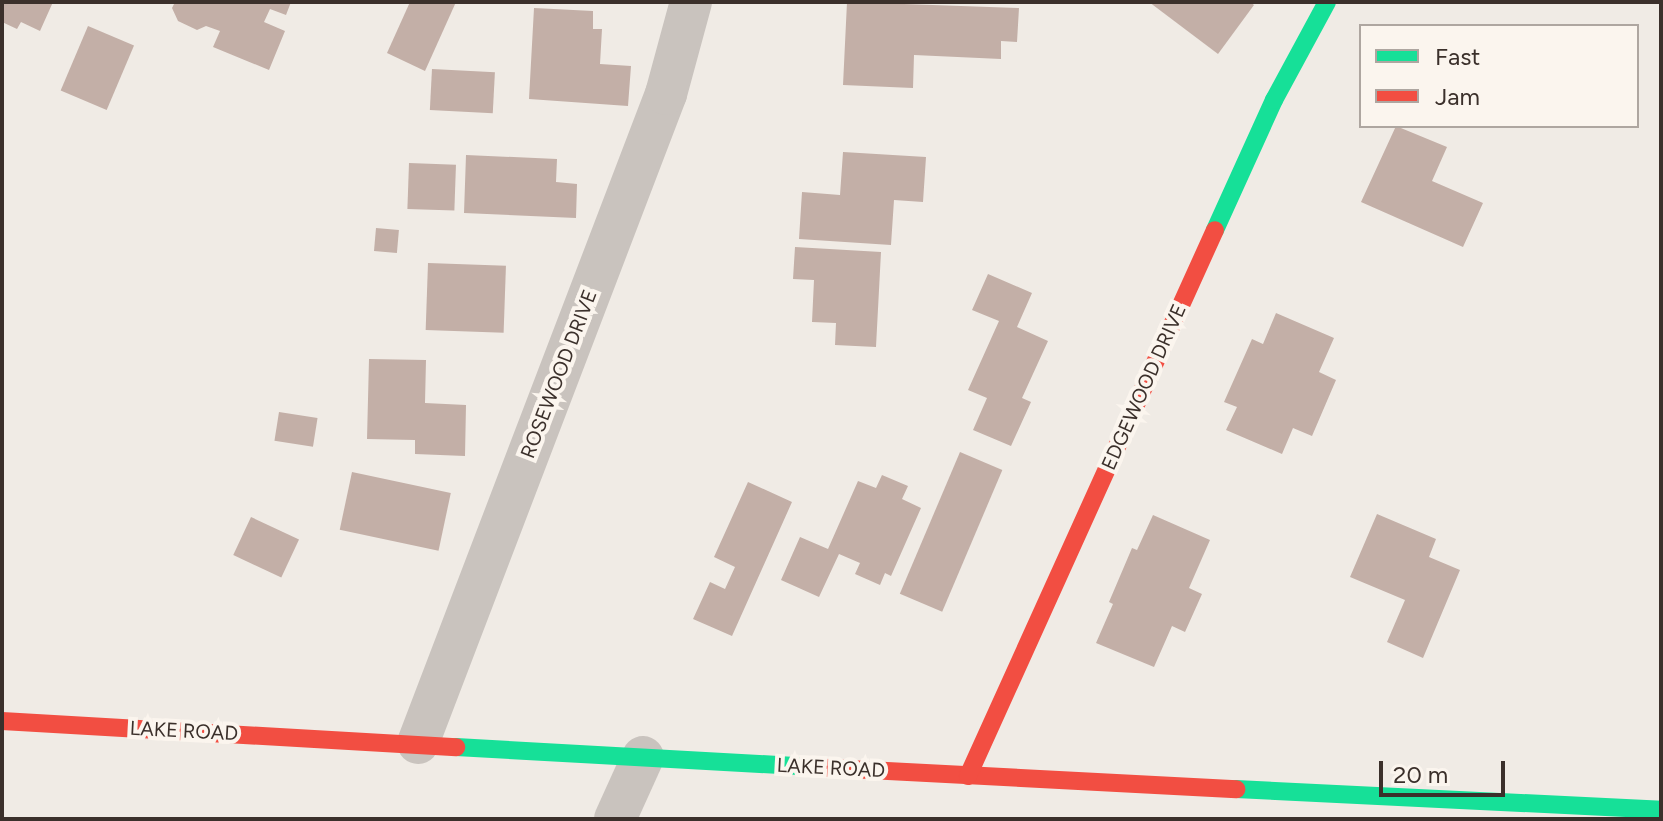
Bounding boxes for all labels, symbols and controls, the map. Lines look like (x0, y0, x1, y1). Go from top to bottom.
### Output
legend (1359, 24, 1639, 128)
text: Fast (1435, 42, 1480, 71)
text: Jam (1435, 82, 1480, 111)
street label: ROSEWOOD DRIVE (516, 286, 602, 462)
street label: EDGEWOOD DRIVE (1097, 300, 1191, 474)
street label: LAKE ROAD (129, 716, 239, 746)
scale bar (1383, 745, 1509, 795)
street label: LAKE ROAD (776, 753, 886, 783)
text: 20 m (1393, 760, 1448, 789)

